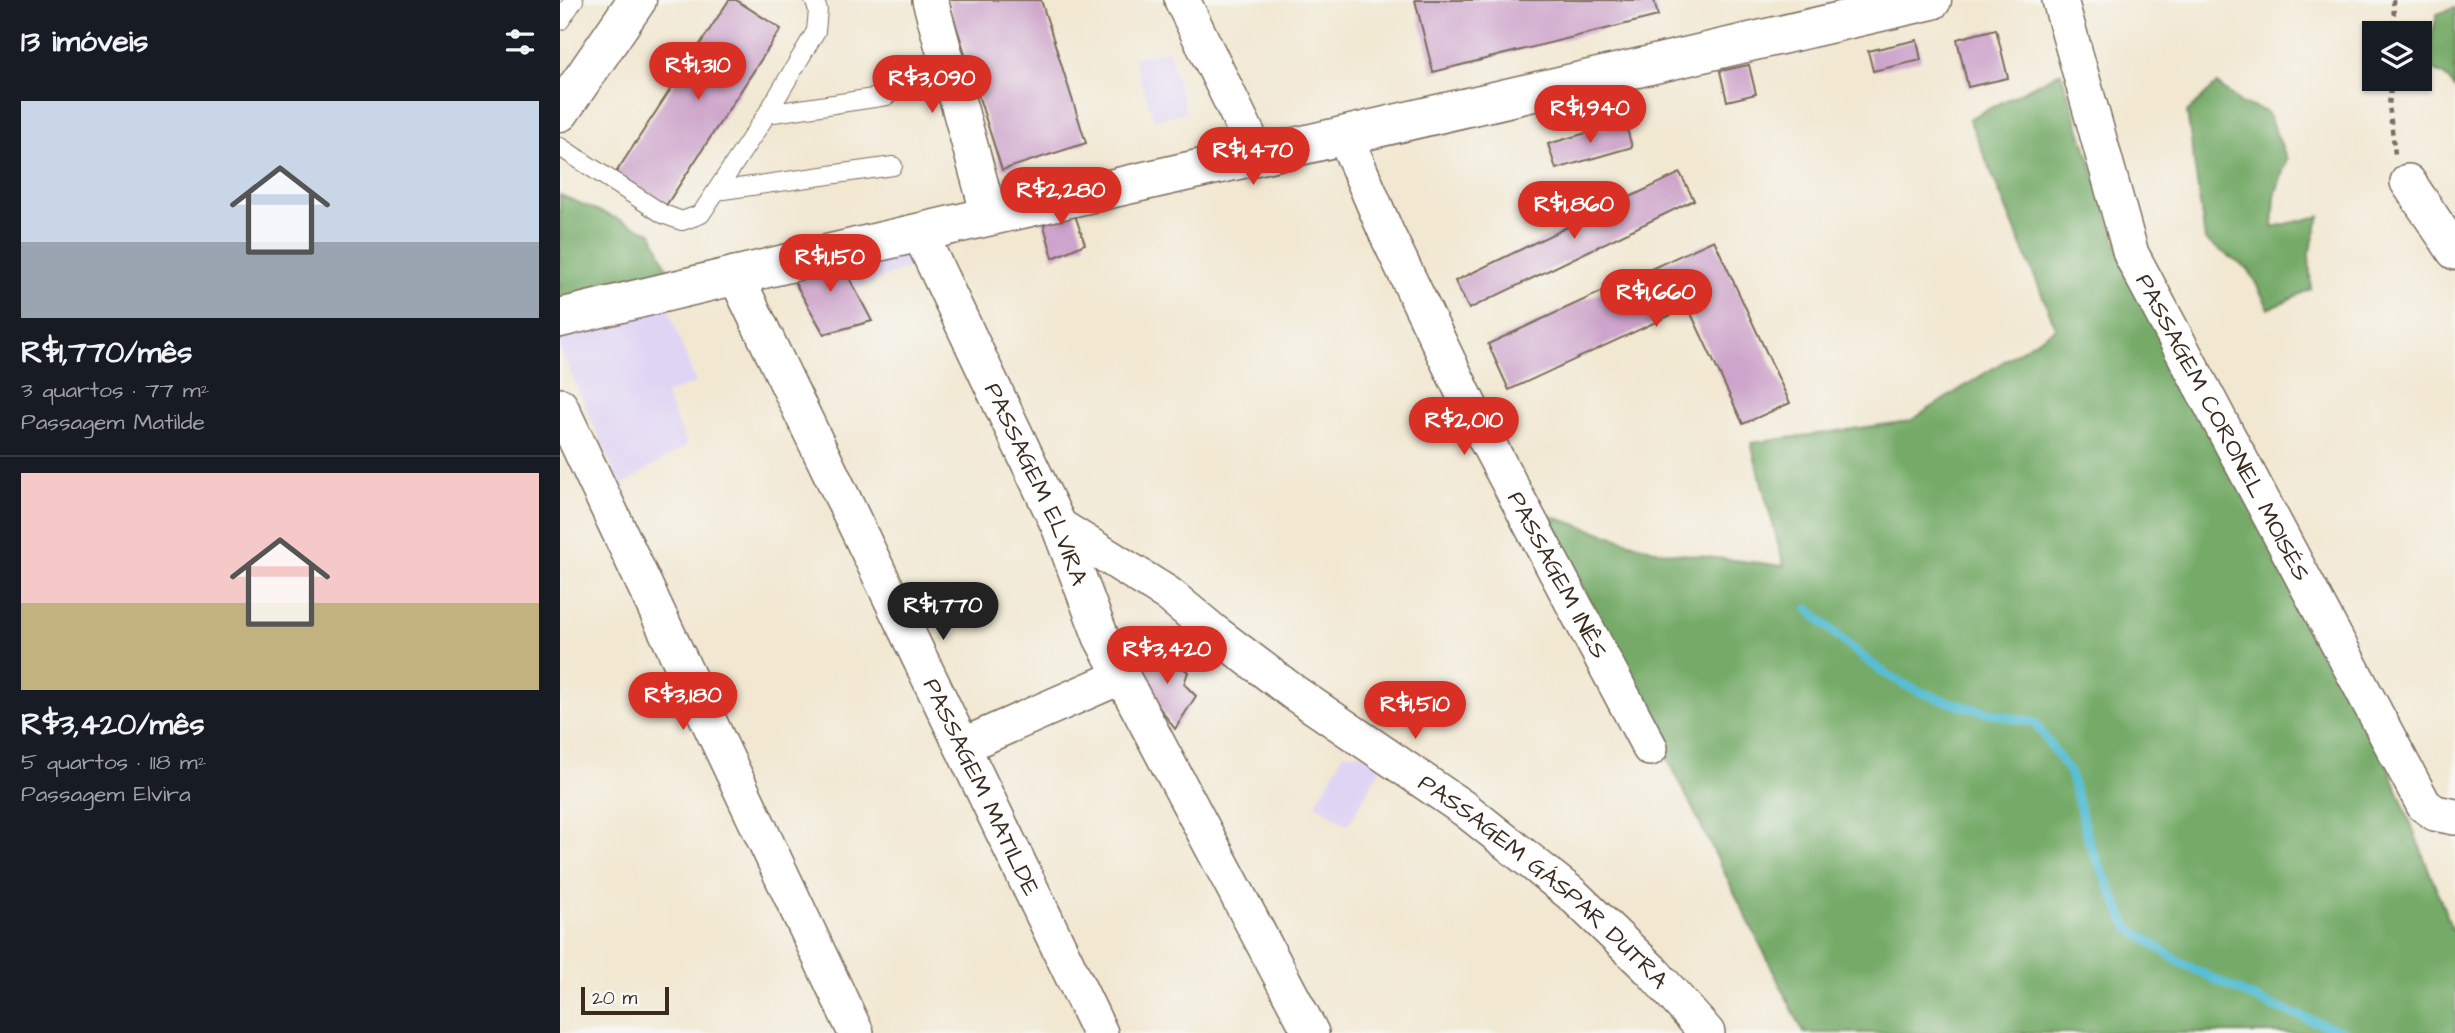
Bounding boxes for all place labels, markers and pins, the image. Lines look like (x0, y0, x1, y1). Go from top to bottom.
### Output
pin: R$1,310 (633, 42, 763, 102)
pin: R$3,090 (867, 55, 997, 115)
pin: R$1,940 (1525, 86, 1655, 145)
pin: R$1,470 (1188, 128, 1318, 187)
pin: R$2,280 (996, 168, 1126, 227)
pin: R$1,860 (1509, 182, 1639, 241)
pin: R$1,150 (765, 234, 895, 294)
pin: R$1,660 (1591, 270, 1721, 329)
pin: R$2,010 (1399, 398, 1529, 457)
pin: R$1,770 (878, 582, 1008, 642)
pin: R$3,420 (1102, 626, 1232, 686)
pin: R$3,180 (618, 672, 748, 732)
pin: R$1,510 (1350, 682, 1480, 741)

